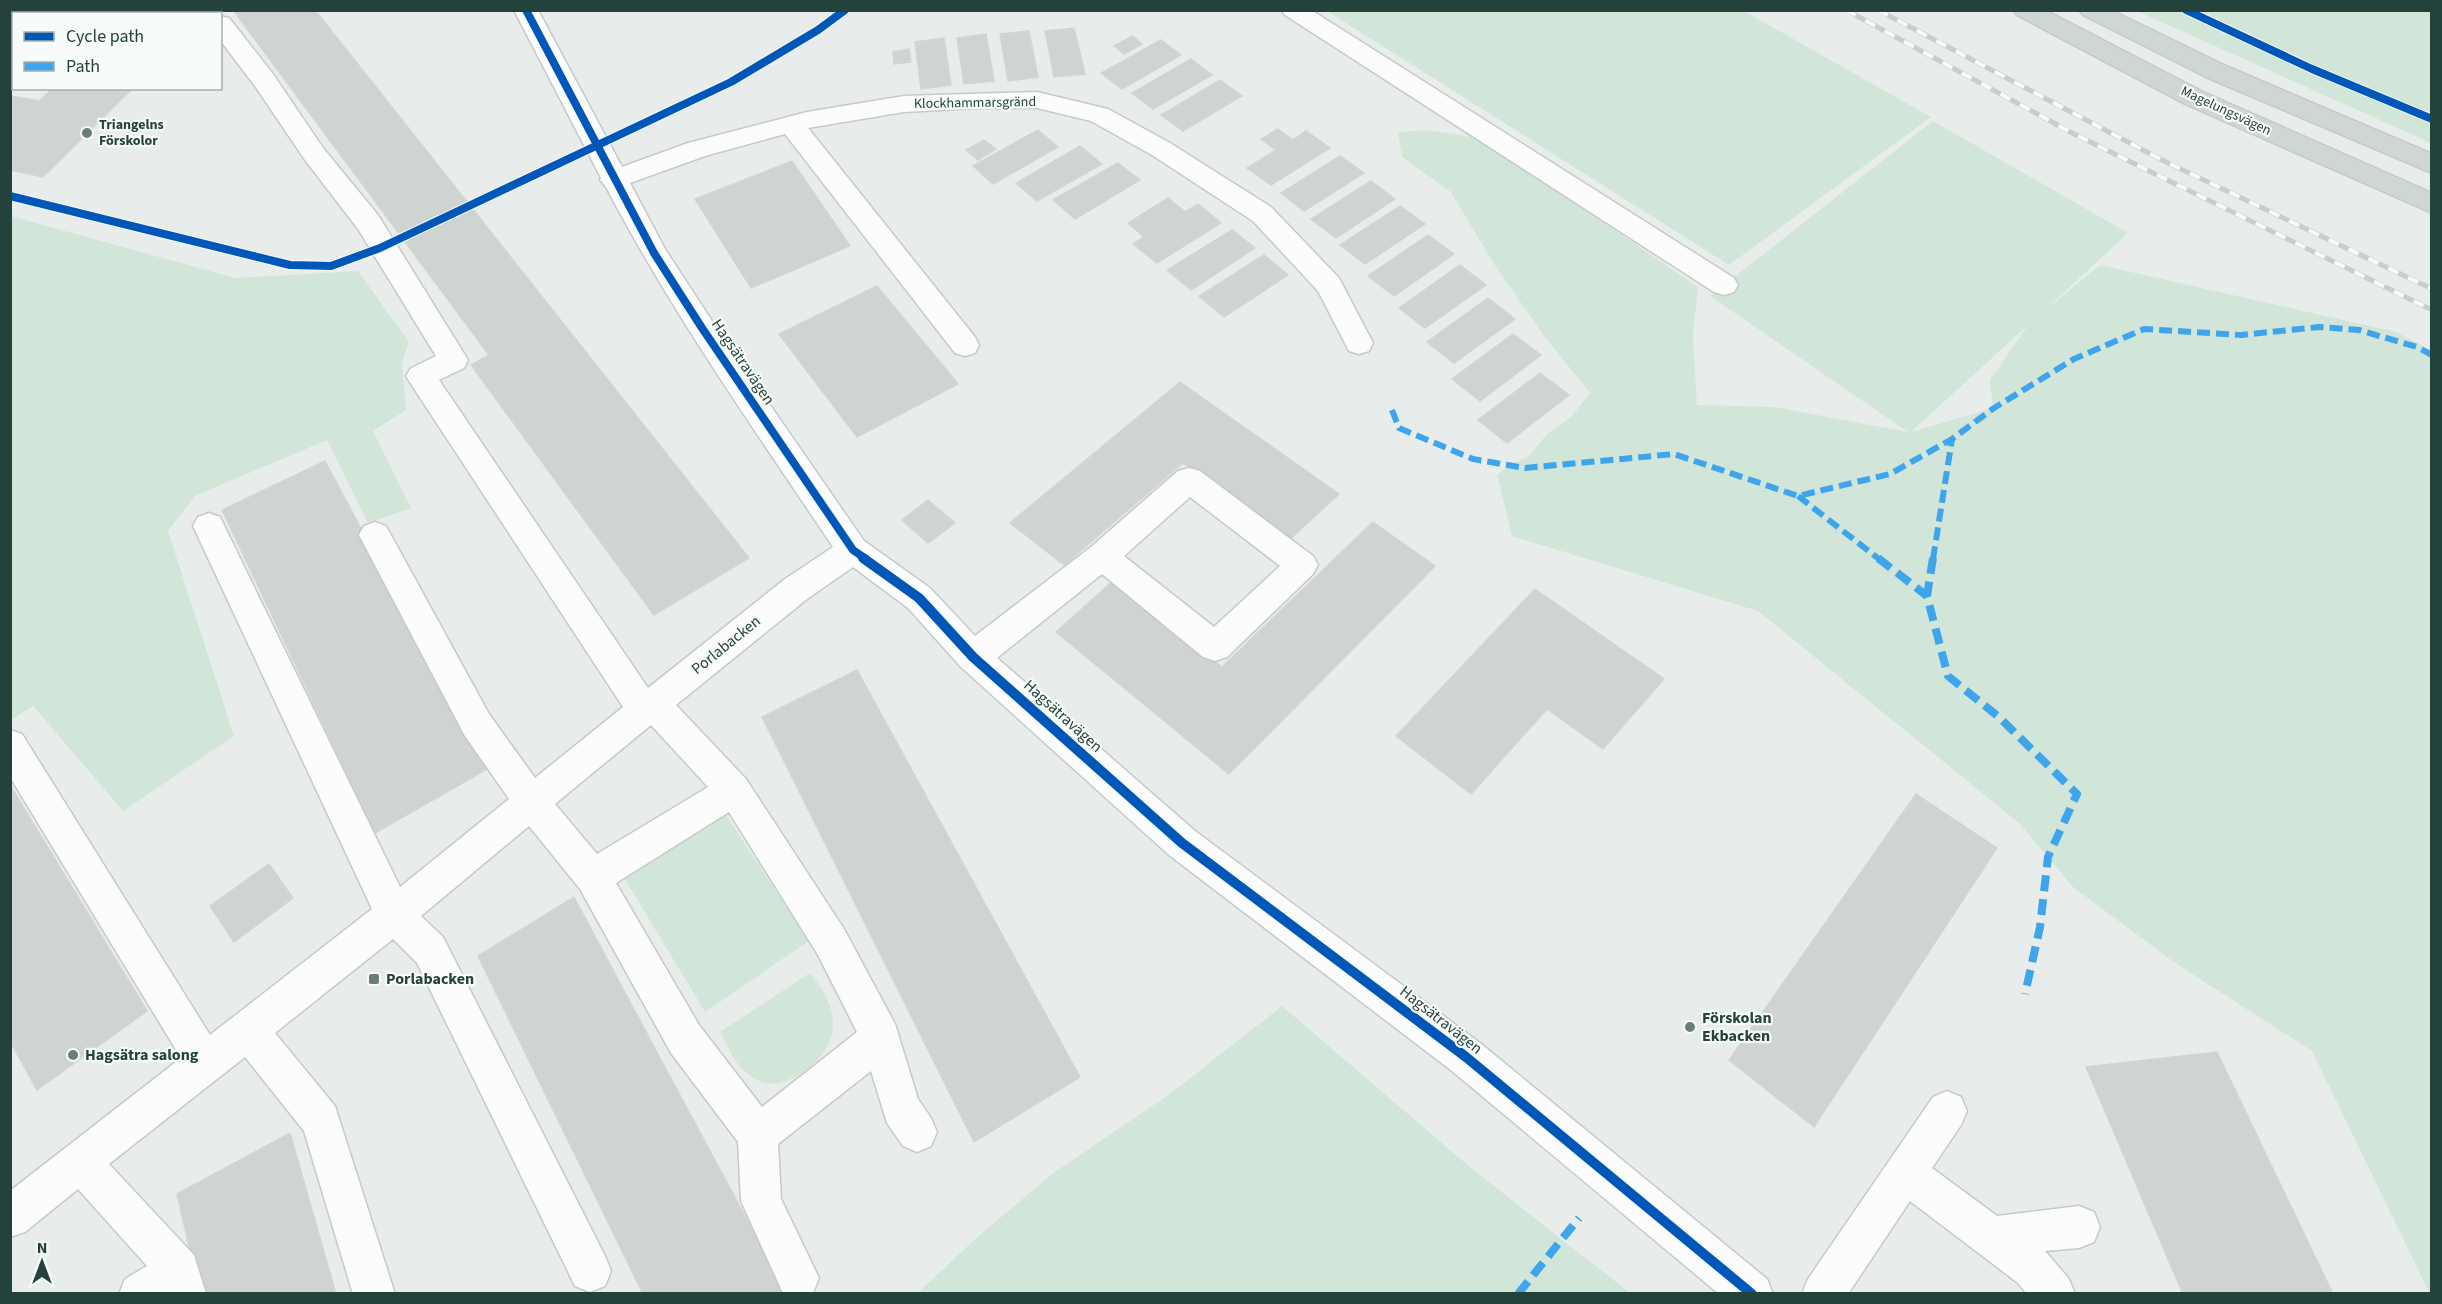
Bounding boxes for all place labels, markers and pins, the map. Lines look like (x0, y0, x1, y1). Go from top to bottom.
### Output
place label: Triangelns Förskolor (99, 115, 164, 151)
marker: Triangelns Förskolor (80, 126, 94, 140)
place label: Porlabacken (386, 968, 474, 990)
marker: Porlabacken (367, 972, 381, 986)
place label: Förskolan Ekbacken (1702, 1007, 1772, 1047)
marker: Förskolan Ekbacken (1683, 1020, 1697, 1034)
place label: Hagsätra salong (85, 1044, 199, 1066)
marker: Hagsätra salong (66, 1048, 80, 1062)

